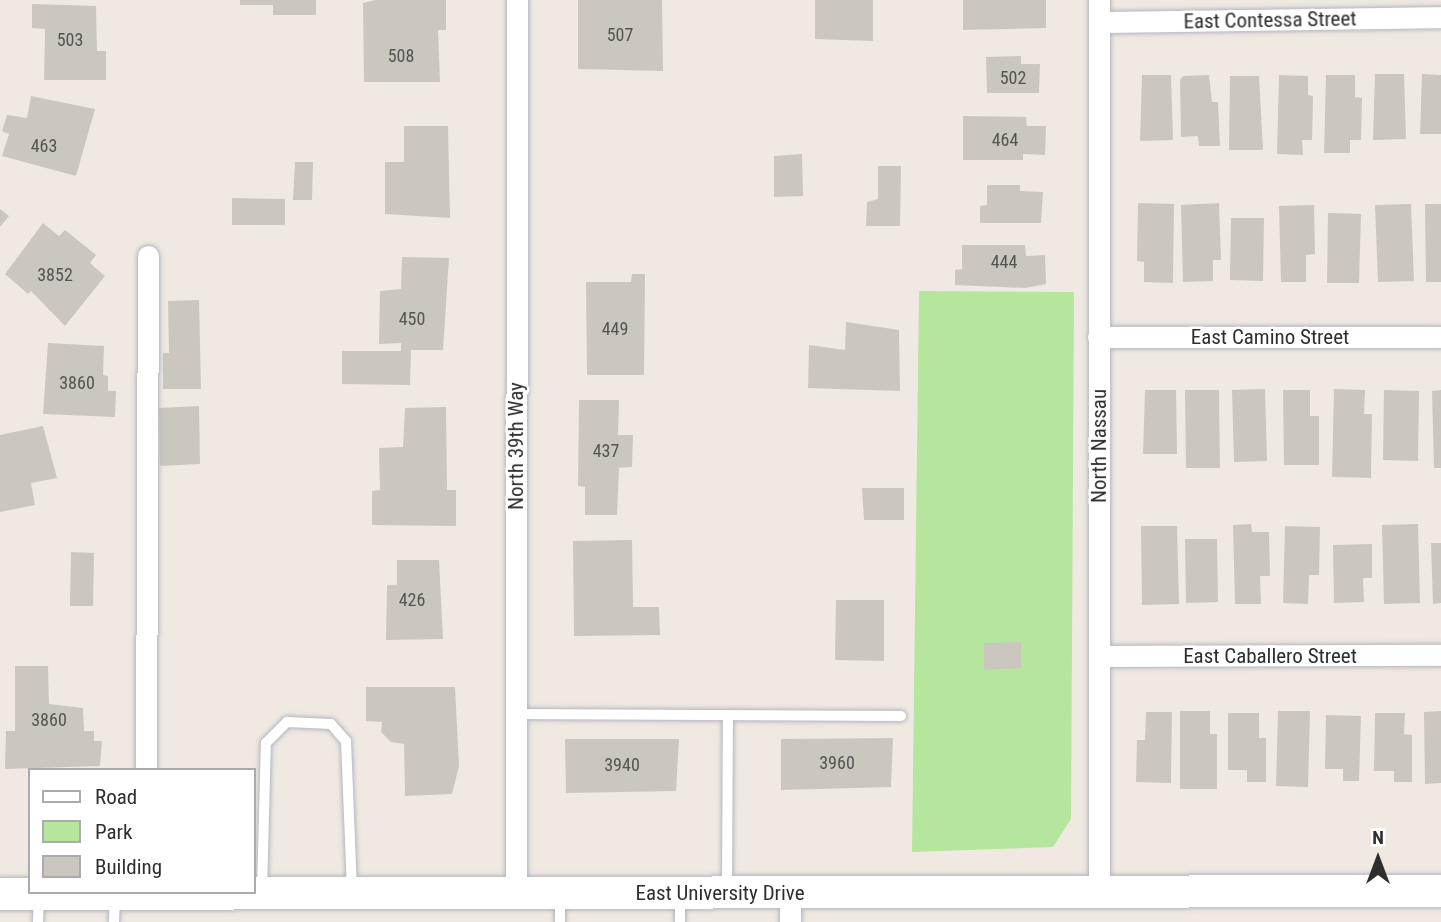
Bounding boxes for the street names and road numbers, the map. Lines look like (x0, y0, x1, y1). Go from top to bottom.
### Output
street label: East Contessa Street (1183, 6, 1357, 34)
street label: East Camino Street (1191, 324, 1349, 350)
street label: North 39th Way (503, 382, 529, 510)
street label: North Nassau (1086, 389, 1112, 503)
street label: East Caballero Street (1183, 643, 1357, 669)
street label: East University Drive (635, 880, 805, 906)

